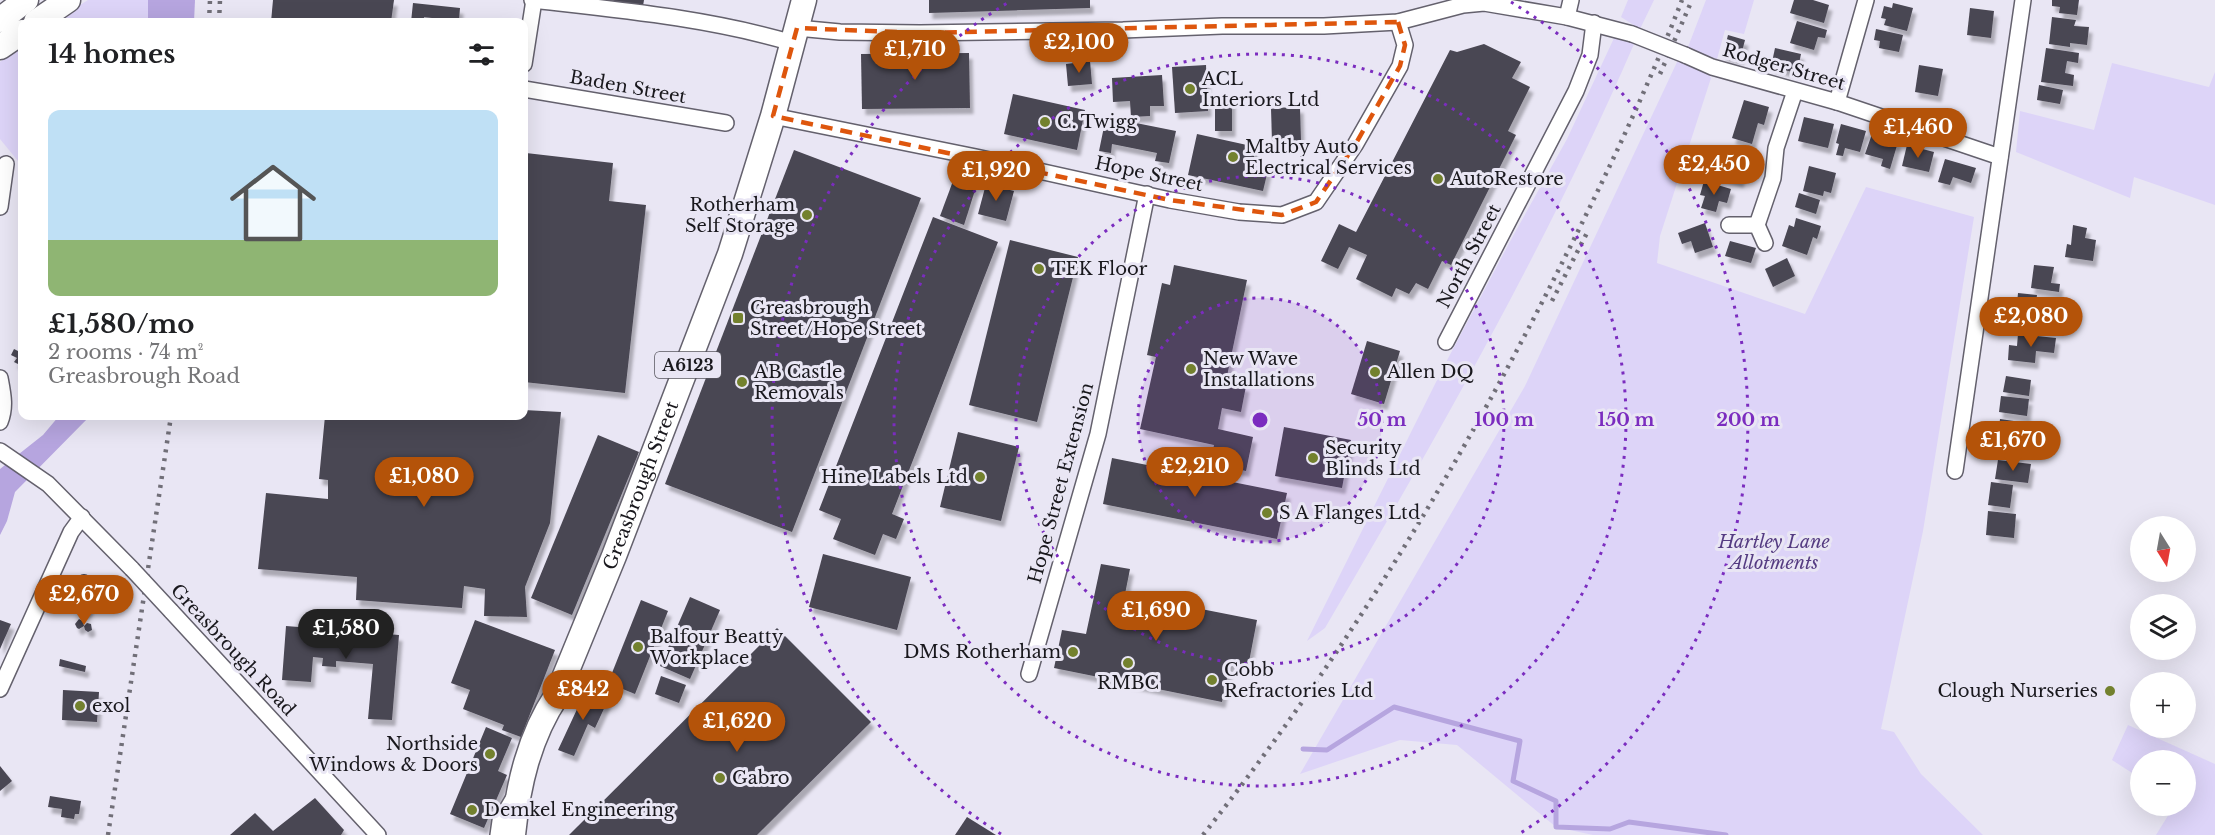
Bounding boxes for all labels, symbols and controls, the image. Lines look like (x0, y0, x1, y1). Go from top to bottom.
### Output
pin: £2,100 (1030, 23, 1128, 74)
pin: £1,710 (866, 30, 964, 81)
text: £2,100 (1043, 30, 1115, 54)
text: £1,710 (884, 37, 946, 61)
text: 14 homes (48, 38, 175, 70)
icon: filters (465, 38, 498, 71)
street label: Rodger Street (1720, 39, 1848, 95)
street label: Baden Street (568, 66, 688, 108)
place label: ACL Interiors Ltd (1201, 68, 1319, 111)
marker: ACL Interiors Ltd (1183, 82, 1197, 96)
pin: £1,460 (1869, 108, 1967, 159)
place label: C. Twigg (1057, 111, 1137, 133)
marker: C. Twigg (1038, 115, 1052, 129)
text: £1,460 (1883, 115, 1953, 139)
place label: Maltby Auto Electrical Services (1245, 136, 1412, 179)
pin: £2,450 (1665, 145, 1763, 196)
icon: home (219, 149, 327, 257)
marker: Maltby Auto Electrical Services (1226, 150, 1240, 164)
pin: £1,920 (947, 151, 1045, 202)
street label: Hope Street (1093, 152, 1205, 196)
text: £2,450 (1678, 152, 1750, 176)
text: £1,920 (961, 158, 1031, 182)
place label: AutoRestore (1449, 168, 1564, 190)
marker: AutoRestore (1431, 172, 1445, 186)
place label: Rotherham Self Storage (685, 194, 795, 237)
street label: North Street (1432, 200, 1506, 312)
marker: Rotherham Self Storage (800, 208, 814, 222)
place label: TEK Floor (1051, 258, 1148, 280)
marker: TEK Floor (1032, 262, 1046, 276)
place label: Greasbrough Street/Hope Street (750, 297, 922, 340)
pin: £2,080 (1982, 297, 2080, 348)
text: £2,080 (1994, 304, 2068, 328)
text: £1,580/mo (48, 308, 194, 340)
marker: Greasbrough Street/Hope Street (731, 311, 745, 325)
text: 2 rooms · 74 m² (48, 340, 204, 364)
place label: New Wave Installations (1203, 348, 1315, 391)
road number: A6123 (655, 352, 721, 378)
place label: AB Castle Removals (753, 361, 844, 404)
place label: Allen DQ (1386, 361, 1473, 383)
marker: New Wave Installations (1184, 362, 1198, 376)
text: Greasbrough Road (48, 364, 240, 388)
marker: Allen DQ (1368, 365, 1382, 379)
marker: AB Castle Removals (735, 375, 749, 389)
street label: Hope Street Extension (1024, 380, 1098, 586)
street label: Greasbrough Street (598, 398, 684, 573)
text: 50 m (1358, 409, 1407, 431)
text: 100 m (1474, 409, 1534, 431)
text: 150 m (1598, 409, 1655, 431)
text: 200 m (1716, 409, 1780, 431)
centre of rings (1250, 410, 1270, 430)
pin: £1,670 (1964, 421, 2062, 472)
text: £1,670 (1980, 428, 2046, 452)
place label: Security Blinds Ltd (1325, 437, 1421, 480)
pin: £2,210 (1146, 447, 1244, 498)
marker: Security Blinds Ltd (1306, 451, 1320, 465)
text: £2,210 (1160, 454, 1230, 478)
pin: £1,080 (375, 457, 473, 508)
text: £1,080 (389, 464, 459, 488)
place label: Hine Labels Ltd (821, 466, 968, 488)
marker: Hine Labels Ltd (973, 470, 987, 484)
place label: S A Flanges Ltd (1279, 502, 1420, 524)
marker: S A Flanges Ltd (1260, 506, 1274, 520)
north arrow (2130, 516, 2196, 582)
map controls (2130, 516, 2196, 816)
park label: Hartley Lane Allotments (1717, 531, 1830, 574)
pin: £2,670 (35, 575, 133, 626)
street label: Greasbrough Road (166, 579, 300, 721)
text: £2,670 (48, 582, 120, 606)
pin: £1,690 (1107, 591, 1205, 642)
button: layers (2130, 594, 2196, 660)
text: £1,690 (1121, 598, 1191, 622)
pin: £1,580 (297, 609, 395, 660)
text: £1,580 (312, 616, 380, 640)
place label: Balfour Beatty Workplace (649, 626, 784, 669)
marker: Balfour Beatty Workplace (631, 640, 645, 654)
place label: DMS Rotherham (903, 641, 1061, 663)
marker: DMS Rotherham (1066, 645, 1080, 659)
marker: RMBC (1121, 656, 1135, 670)
place label: Cobb Refractories Ltd (1224, 659, 1373, 702)
pin: £842 (547, 670, 619, 721)
place label: RMBC (1097, 672, 1159, 694)
button: + (2130, 672, 2196, 738)
marker: Cobb Refractories Ltd (1205, 673, 1219, 687)
text: £842 (556, 677, 610, 701)
place label: Clough Nurseries (1937, 680, 2098, 702)
marker: Clough Nurseries (2103, 684, 2117, 698)
place label: exol (92, 695, 131, 717)
marker: exol (73, 699, 87, 713)
pin: £1,620 (688, 702, 786, 753)
text: £1,620 (702, 709, 772, 733)
place label: Northside Windows & Doors (308, 733, 478, 776)
marker: Northside Windows & Doors (483, 747, 497, 761)
button: − (2130, 750, 2196, 816)
place label: Gabro (732, 767, 790, 789)
marker: Gabro (713, 771, 727, 785)
place label: Demkel Engineering (484, 799, 675, 821)
marker: Demkel Engineering (465, 803, 479, 817)

